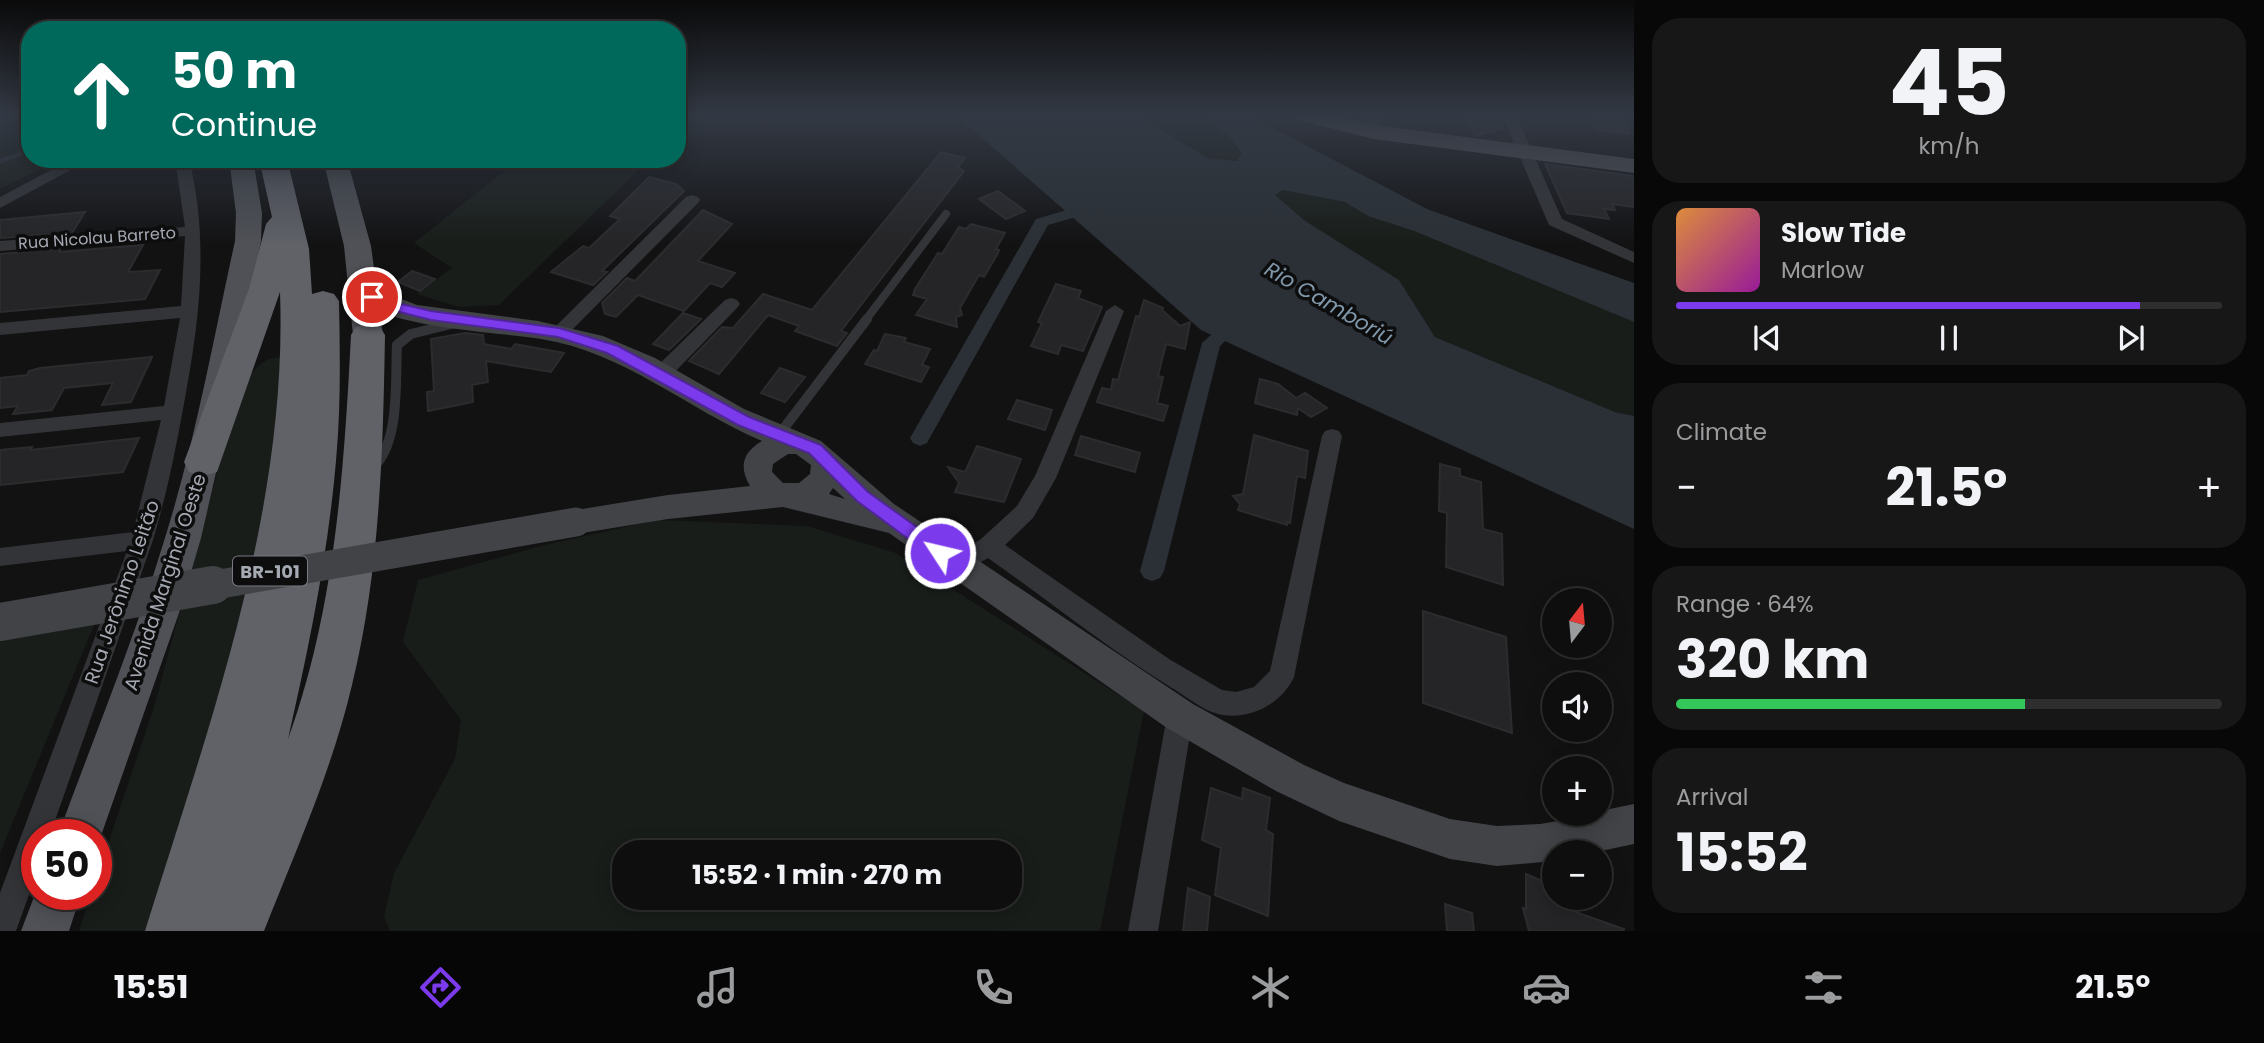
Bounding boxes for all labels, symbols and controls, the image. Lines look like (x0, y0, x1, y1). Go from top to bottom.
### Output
text: 45 (1889, 19, 2009, 147)
text: 50 m (171, 37, 297, 105)
icon: ahead (56, 49, 147, 140)
text: Continue (171, 102, 317, 147)
text: km/h (1918, 130, 1980, 162)
text: Slow Tide (1781, 215, 1906, 251)
street label: Rua Nicolau Barreto (17, 221, 177, 255)
text: Marlow (1781, 254, 1864, 286)
water label: Rio Camboriú (1260, 255, 1398, 351)
pin (342, 267, 402, 327)
icon: arrive (353, 278, 391, 316)
icon: previous (1748, 319, 1786, 357)
icon: pause (1930, 319, 1968, 357)
icon: next (2112, 319, 2150, 357)
text: Climate (1676, 416, 1767, 448)
text: 21.5° (1886, 451, 2007, 524)
text: − (1676, 461, 1697, 514)
text: + (2196, 461, 2222, 514)
street label: Avenida Marginal Oeste (117, 470, 213, 694)
street label: Rua Jerônimo Leitão (78, 496, 166, 688)
position arrow (903, 516, 977, 590)
road number: BR-101 (233, 556, 307, 586)
north arrow (1542, 588, 1612, 658)
map controls (1542, 588, 1612, 910)
text: Range · 64% (1676, 588, 1814, 620)
text: 320 km (1676, 623, 1869, 696)
button: sound (1542, 672, 1612, 742)
button: + (1542, 756, 1612, 826)
text: Arrival (1676, 781, 1748, 813)
text: 15:52 (1676, 816, 1808, 889)
speed limit sign: 50 (21, 819, 112, 910)
button: − (1542, 840, 1612, 910)
text: 15:52 · 1 min · 270 m (692, 857, 942, 893)
icon: directions (416, 963, 465, 1012)
icon: music (693, 963, 742, 1012)
icon: phone (969, 963, 1018, 1012)
icon: climate (1246, 963, 1295, 1012)
icon: car (1522, 963, 1571, 1012)
icon: filters (1799, 963, 1848, 1012)
text: 15:51 (114, 964, 189, 1009)
text: 21.5° (2075, 964, 2150, 1009)

